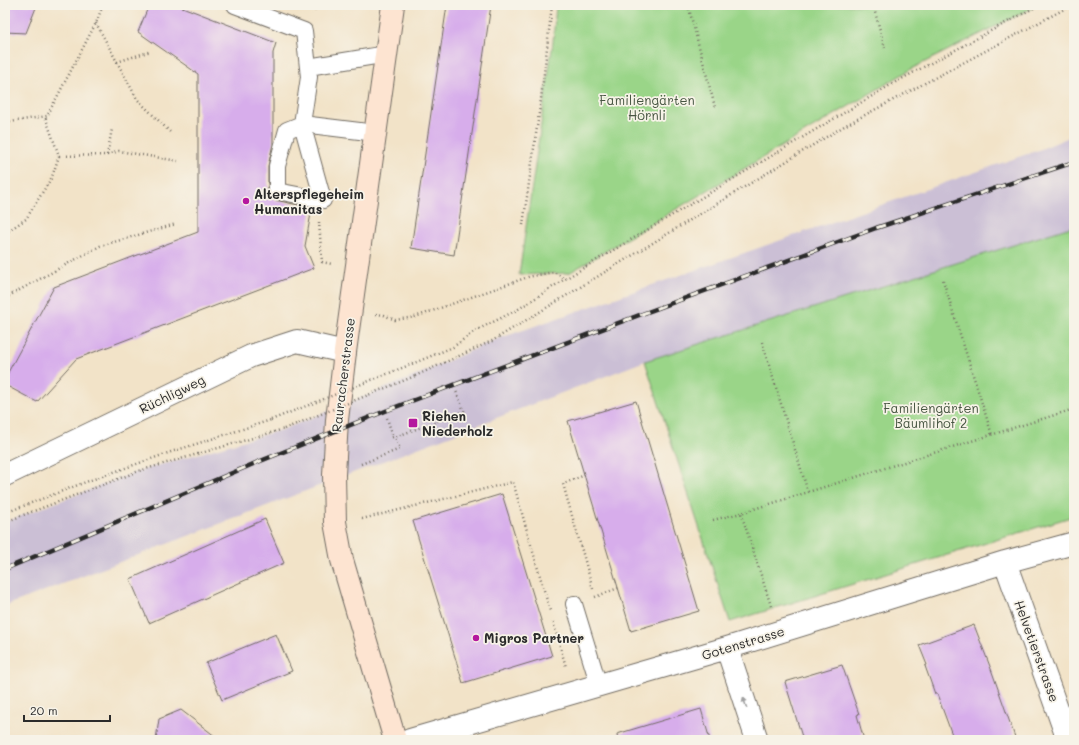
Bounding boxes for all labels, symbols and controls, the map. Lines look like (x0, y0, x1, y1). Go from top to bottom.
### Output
park label: Familiengärten Hörnli (599, 91, 695, 123)
place label: Alterspflegeheim Humanitas (254, 185, 364, 217)
marker: Alterspflegeheim Humanitas (241, 196, 251, 206)
street label: Rauracherstrasse (327, 317, 358, 433)
street label: Rüchligweg (136, 370, 207, 417)
park label: Familiengärten Bäumlihof 2 (883, 399, 979, 431)
place label: Riehen Niederholz (422, 407, 493, 439)
marker: Riehen Niederholz (407, 417, 419, 429)
street label: Helvetierstrasse (1011, 598, 1064, 704)
street label: Gotenstrasse (699, 622, 786, 663)
place label: Migros Partner (484, 629, 584, 646)
marker: Migros Partner (471, 633, 481, 643)
scale bar (24, 697, 110, 723)
one-way arrow (741, 697, 747, 709)
text: 20 m (30, 702, 58, 718)

